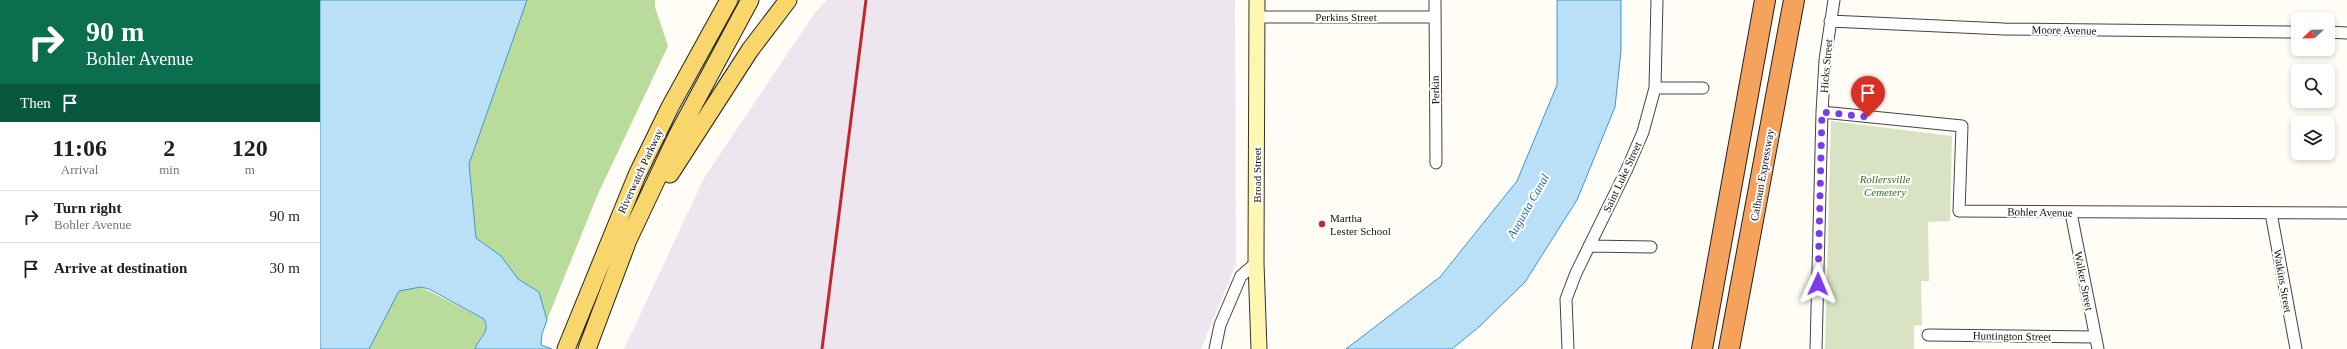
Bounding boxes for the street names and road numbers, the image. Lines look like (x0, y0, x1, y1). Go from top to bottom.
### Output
street label: Perkins Street (1315, 11, 1377, 23)
street label: Moore Avenue (2031, 23, 2097, 37)
street label: Hicks Street (1818, 39, 1834, 93)
street label: Perkin (1429, 75, 1441, 104)
street label: Riverwatch Parkway (615, 126, 665, 215)
street label: Calhoun Expressway (1748, 128, 1776, 222)
street label: Saint Luke Street (1600, 140, 1644, 214)
street label: Broad Street (1251, 147, 1263, 203)
street label: Bohler Avenue (2007, 205, 2073, 219)
street label: Watkins Street (2272, 248, 2294, 314)
street label: Walker Street (2072, 250, 2096, 312)
street label: Huntington Street (1973, 329, 2051, 343)

